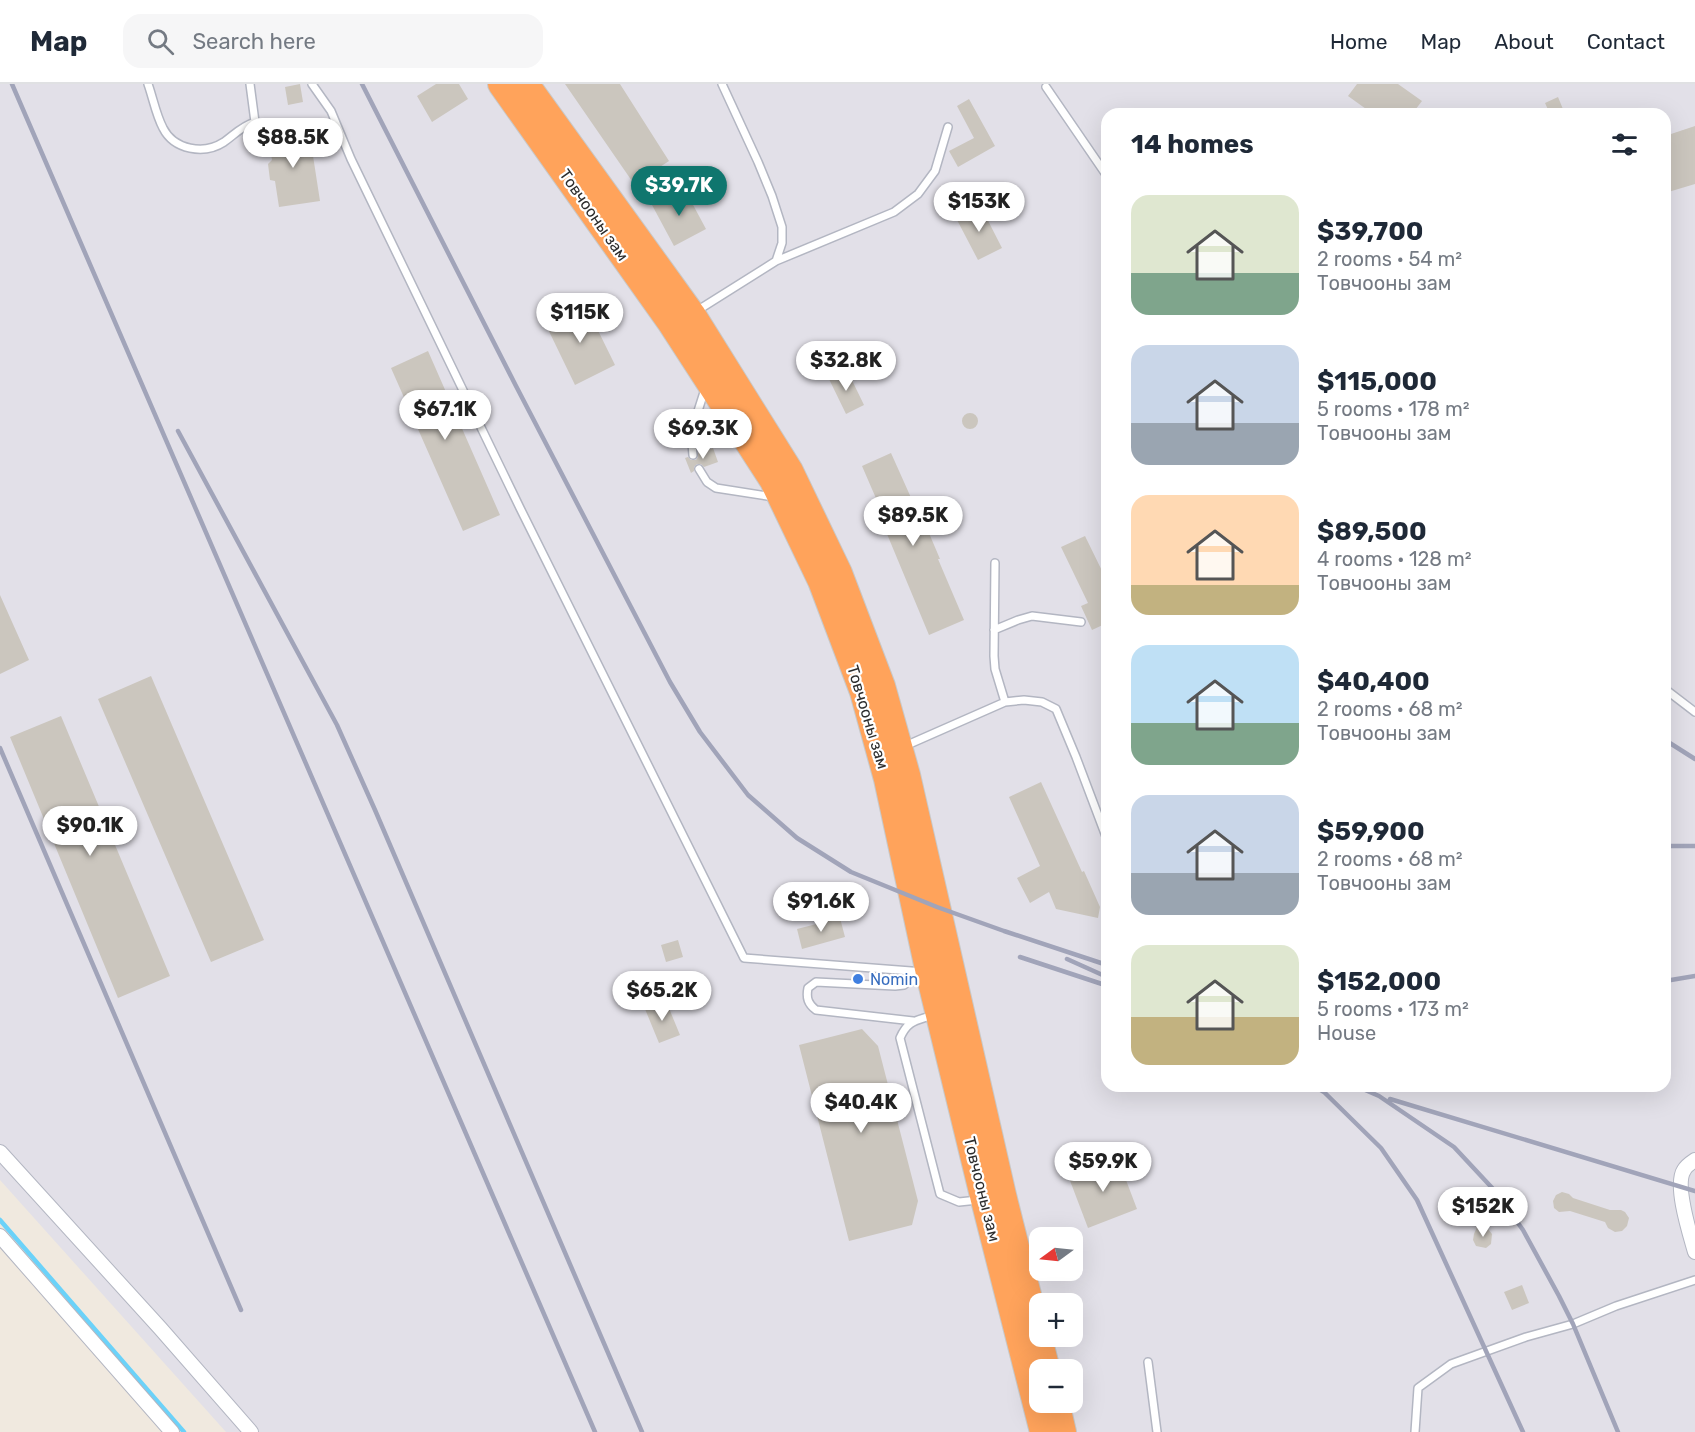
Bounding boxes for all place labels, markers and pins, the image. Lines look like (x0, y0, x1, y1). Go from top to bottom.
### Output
pin: $88.5K (244, 118, 342, 169)
pin: $39.7K (630, 166, 728, 217)
pin: $153K (937, 182, 1021, 233)
pin: $115K (538, 293, 622, 344)
pin: $32.8K (797, 341, 895, 392)
pin: $67.1K (396, 390, 494, 441)
pin: $69.3K (654, 409, 752, 460)
pin: $89.5K (864, 496, 962, 547)
pin: $90.1K (41, 806, 139, 857)
pin: $91.6K (772, 882, 870, 933)
place label: Nomin (870, 970, 918, 989)
pin: $65.2K (613, 971, 711, 1022)
marker: Nomin (851, 972, 865, 986)
pin: $40.4K (812, 1083, 910, 1134)
pin: $59.9K (1054, 1142, 1152, 1193)
pin: $152K (1441, 1187, 1525, 1238)

